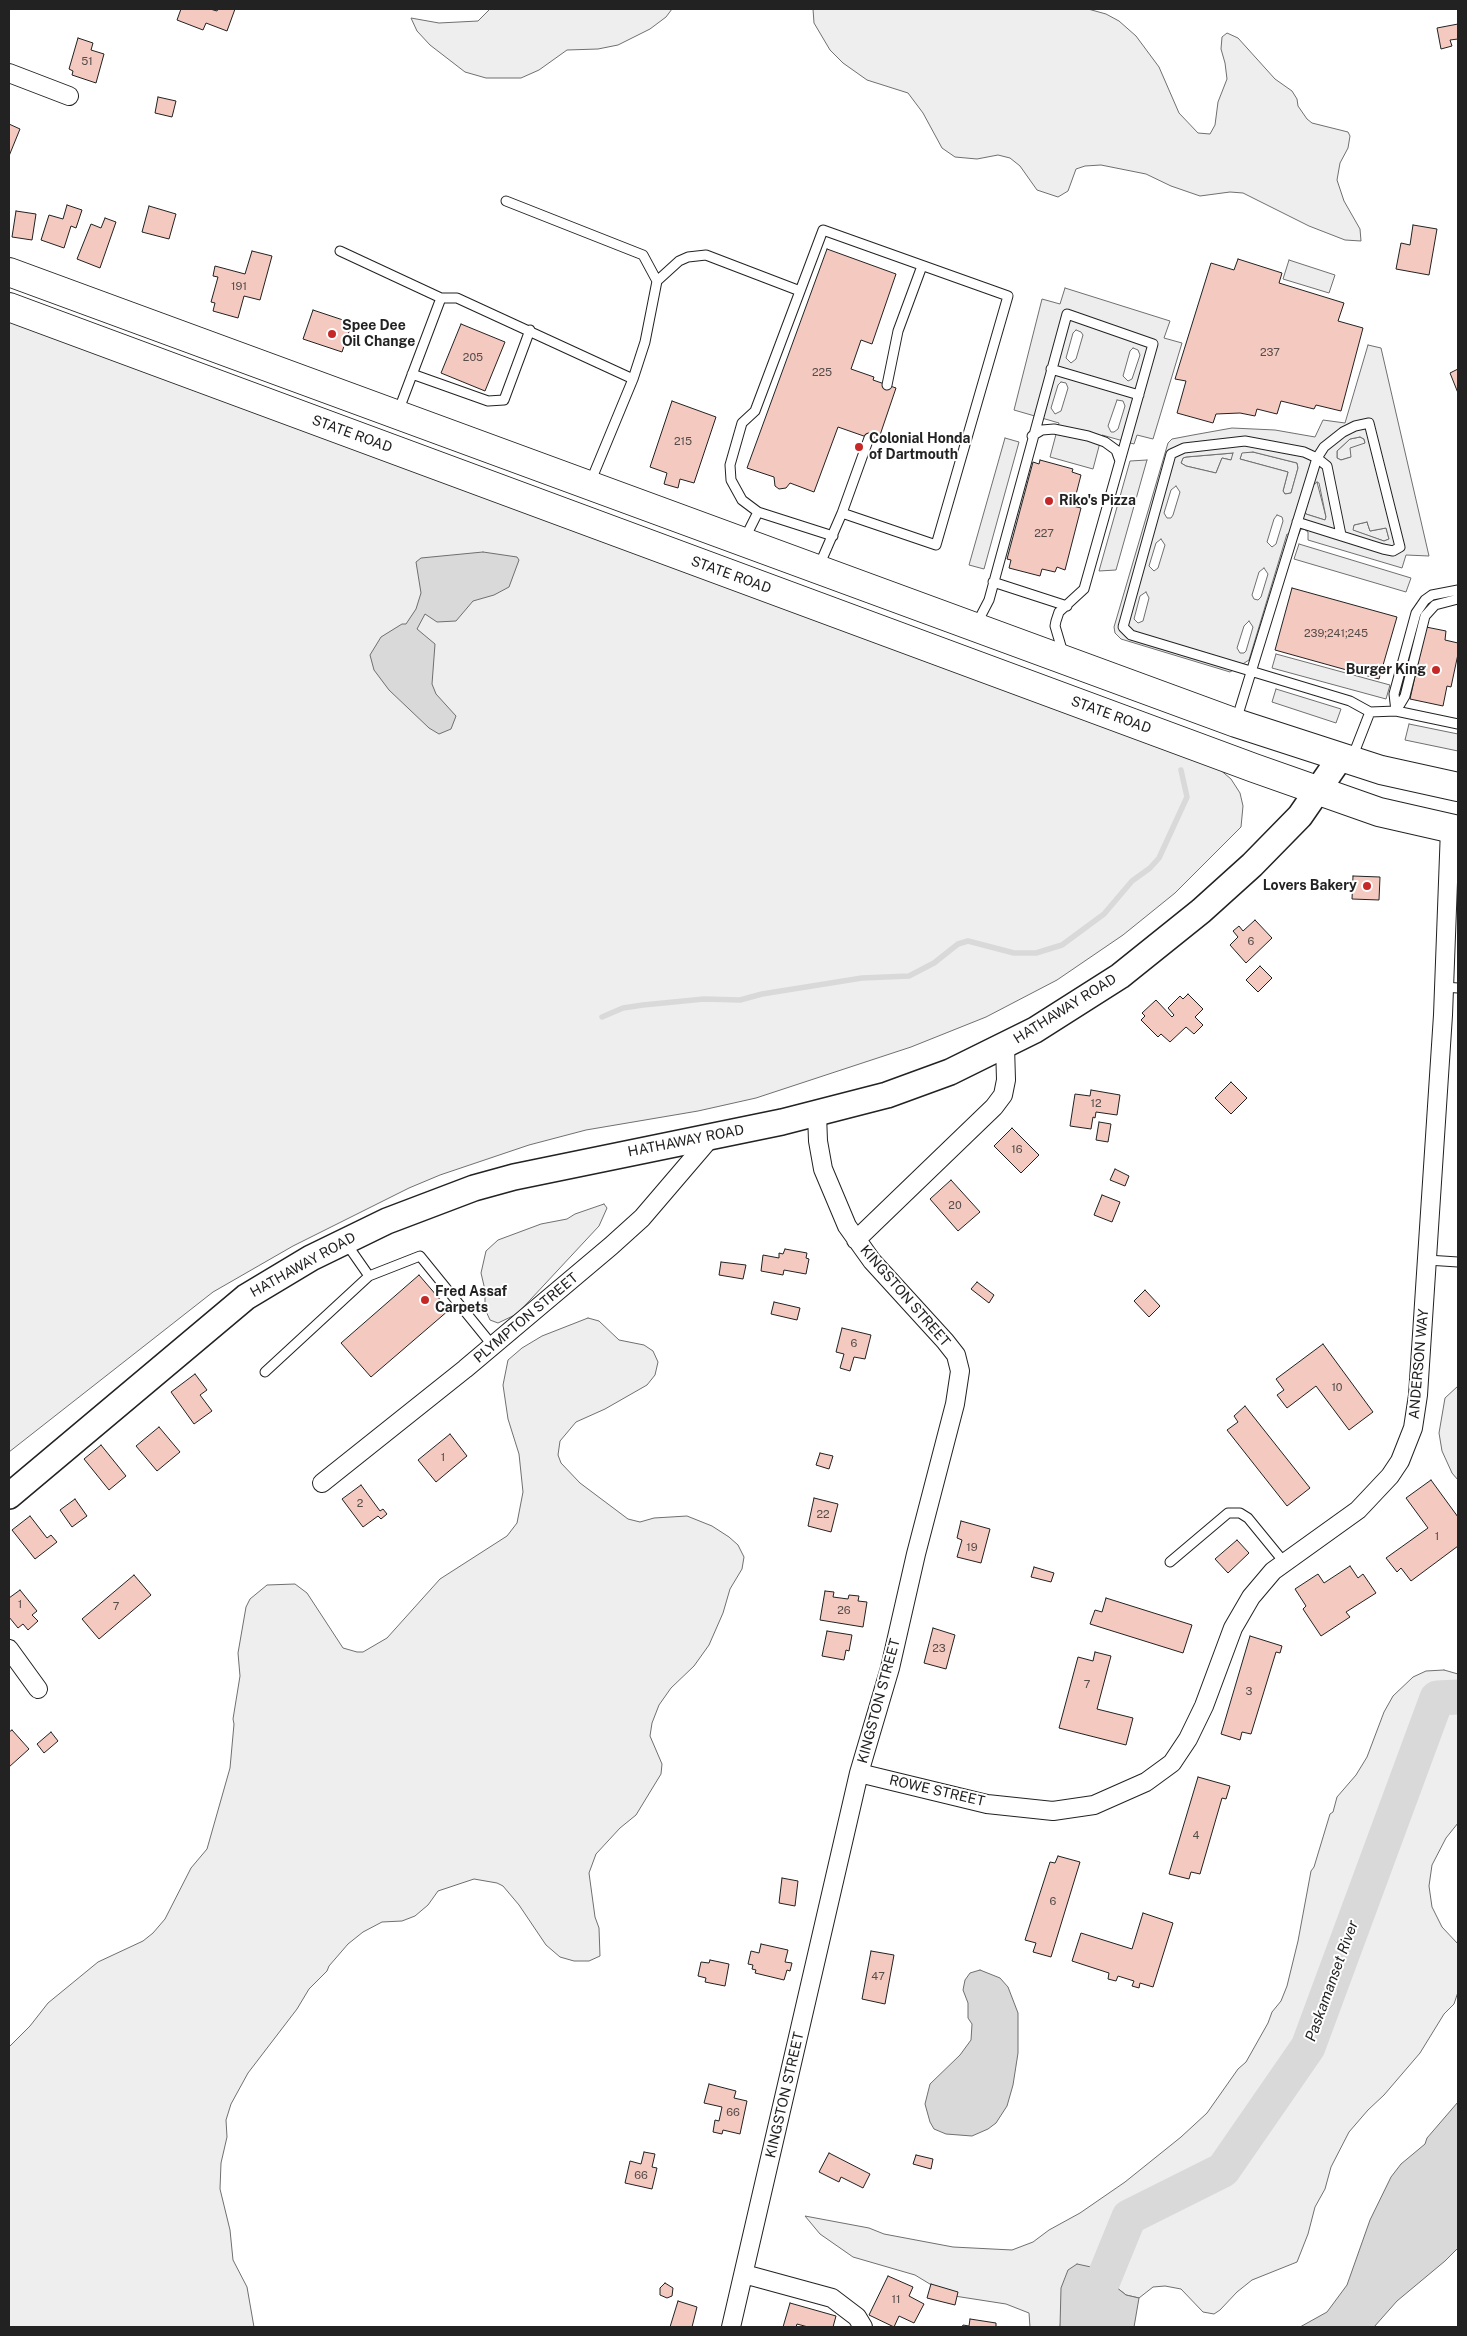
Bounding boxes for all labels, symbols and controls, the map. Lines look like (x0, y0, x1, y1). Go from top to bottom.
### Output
house number: 51 (81, 55, 93, 69)
house number: 191 (231, 280, 247, 294)
place label: Spee Dee Oil Change (342, 318, 415, 351)
marker: Spee Dee Oil Change (326, 328, 338, 340)
house number: 237 (1260, 346, 1280, 360)
house number: 205 (463, 351, 483, 365)
house number: 225 (812, 366, 832, 380)
street label: STATE ROAD (310, 412, 394, 456)
place label: Colonial Honda of Dartmouth (869, 431, 971, 464)
house number: 215 (674, 435, 692, 449)
marker: Colonial Honda of Dartmouth (853, 441, 865, 453)
place label: Riko's Pizza (1059, 493, 1136, 509)
marker: Riko's Pizza (1043, 495, 1055, 507)
house number: 227 (1034, 527, 1054, 541)
street label: STATE ROAD (689, 553, 773, 597)
house number: 239;241;245 (1304, 627, 1368, 641)
place label: Burger King (1346, 662, 1426, 678)
marker: Burger King (1430, 664, 1442, 676)
street label: STATE ROAD (1069, 693, 1153, 737)
place label: Lovers Bakery (1263, 878, 1357, 894)
marker: Lovers Bakery (1361, 880, 1373, 892)
house number: 6 (1248, 935, 1254, 949)
street label: HATHAWAY ROAD (1010, 971, 1120, 1047)
house number: 12 (1090, 1097, 1102, 1111)
street label: HATHAWAY ROAD (626, 1121, 746, 1161)
house number: 16 (1011, 1143, 1023, 1157)
house number: 20 (948, 1199, 962, 1213)
street label: HATHAWAY ROAD (247, 1229, 359, 1301)
street label: KINGSTON STREET (856, 1242, 954, 1350)
street label: PLYMPTON STREET (470, 1269, 582, 1367)
place label: Fred Assaf Carpets (435, 1284, 507, 1316)
marker: Fred Assaf Carpets (419, 1294, 431, 1306)
street label: ANDERSON WAY (1406, 1308, 1432, 1420)
house number: 6 (851, 1337, 857, 1351)
house number: 10 (1331, 1381, 1343, 1395)
house number: 1 (441, 1451, 445, 1465)
house number: 2 (357, 1497, 363, 1511)
house number: 22 (816, 1508, 830, 1522)
house number: 1 (1435, 1530, 1439, 1544)
house number: 19 (966, 1541, 978, 1555)
house number: 1 (18, 1598, 22, 1612)
house number: 7 (113, 1600, 119, 1614)
house number: 26 (837, 1604, 851, 1618)
street label: KINGSTON STREET (854, 1637, 904, 1765)
house number: 23 (932, 1642, 946, 1656)
house number: 7 (1084, 1678, 1090, 1692)
house number: 3 (1246, 1685, 1252, 1699)
street label: ROWE STREET (887, 1772, 987, 1810)
house number: 4 (1193, 1829, 1199, 1843)
house number: 6 (1050, 1895, 1056, 1909)
water label: Paskamanset River (1302, 1918, 1362, 2044)
house number: 47 (871, 1970, 885, 1984)
street label: KINGSTON STREET (762, 2030, 808, 2160)
house number: 66 (726, 2106, 740, 2120)
house number: 66 (634, 2169, 648, 2183)
house number: 11 (892, 2293, 900, 2307)

